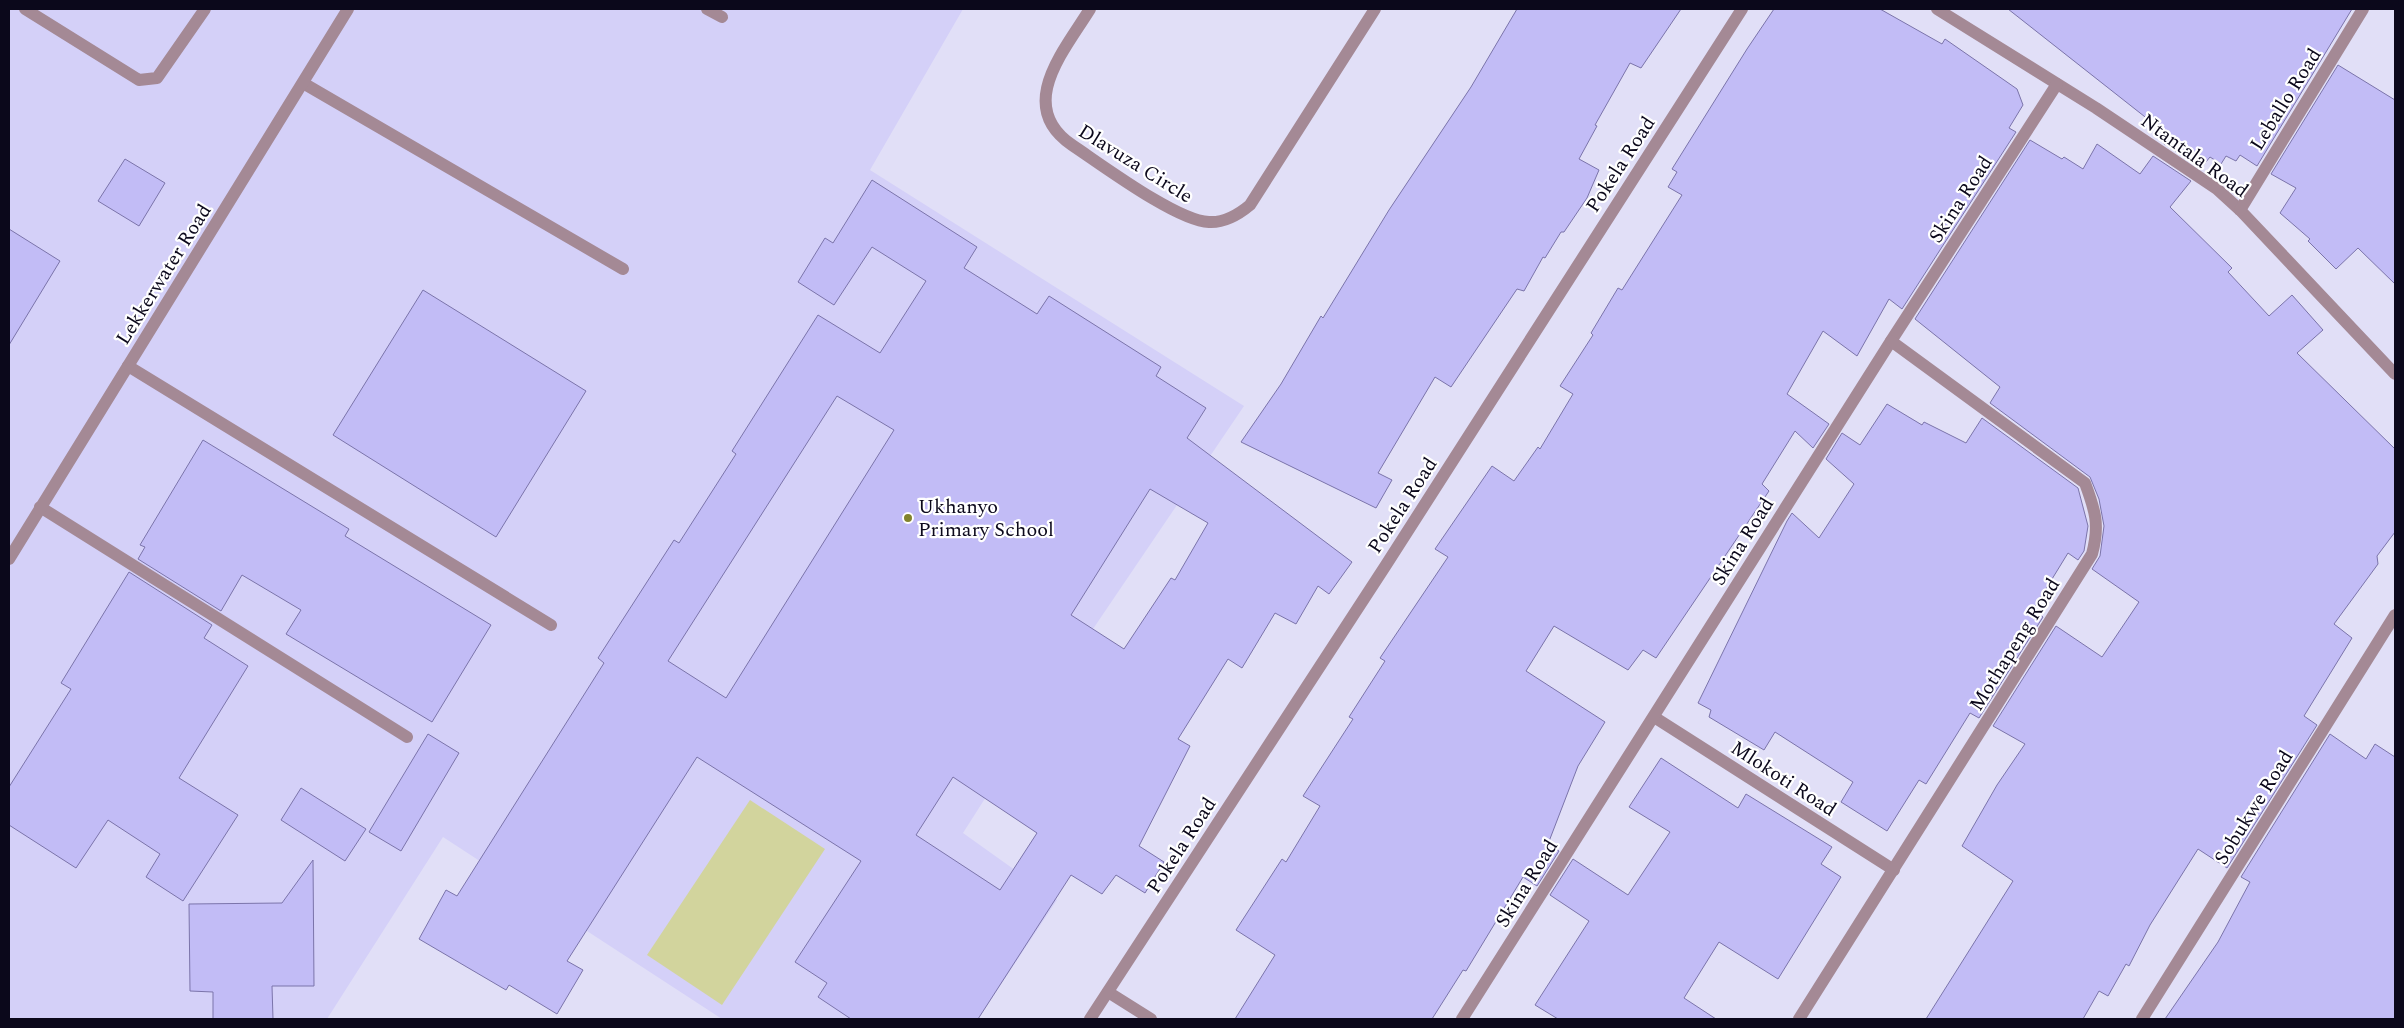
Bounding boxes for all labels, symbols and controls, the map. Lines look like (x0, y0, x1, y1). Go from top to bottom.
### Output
street label: Leballo Road (2242, 42, 2329, 157)
street label: Ntantala Road (2134, 106, 2255, 205)
street label: Pokela Road (1578, 111, 1663, 219)
street label: Dlavuza Circle (1072, 117, 1199, 211)
street label: Skina Road (1921, 150, 2000, 249)
street label: Lekkerwater Road (108, 198, 219, 351)
street label: Pokela Road (1360, 452, 1445, 560)
place label: Ukhanyo Primary School (918, 492, 1054, 545)
street label: Skina Road (1704, 492, 1782, 591)
marker: Ukhanyo Primary School (902, 512, 914, 524)
street label: Mothapeng Road (1962, 572, 2068, 717)
street label: Mlokoti Road (1725, 733, 1842, 824)
street label: Sobukwe Road (2207, 744, 2301, 871)
street label: Pokela Road (1139, 792, 1224, 900)
street label: Skina Road (1488, 834, 1566, 933)

